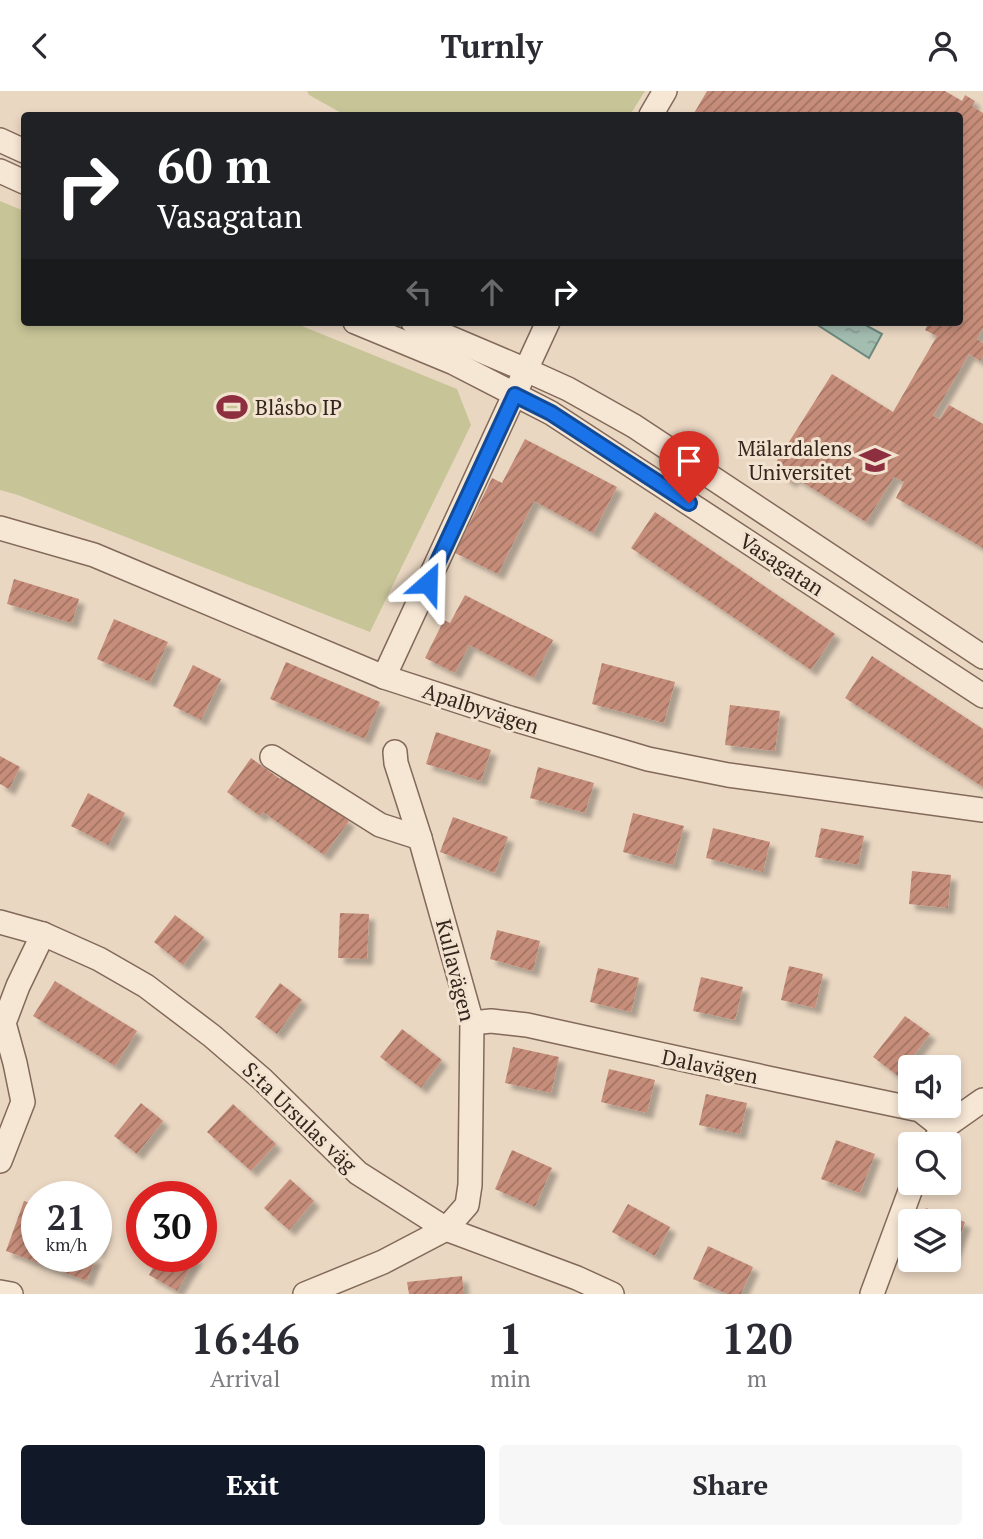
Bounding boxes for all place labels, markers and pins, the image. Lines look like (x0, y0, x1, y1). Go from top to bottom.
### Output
sports icon: Blåsbo IP (215, 390, 249, 424)
place label: Blåsbo IP (255, 393, 342, 421)
pin (659, 431, 719, 503)
place label: Mälardalens Universitet (737, 434, 852, 486)
school or university icon: Mälardalens Universitet (858, 443, 892, 477)

